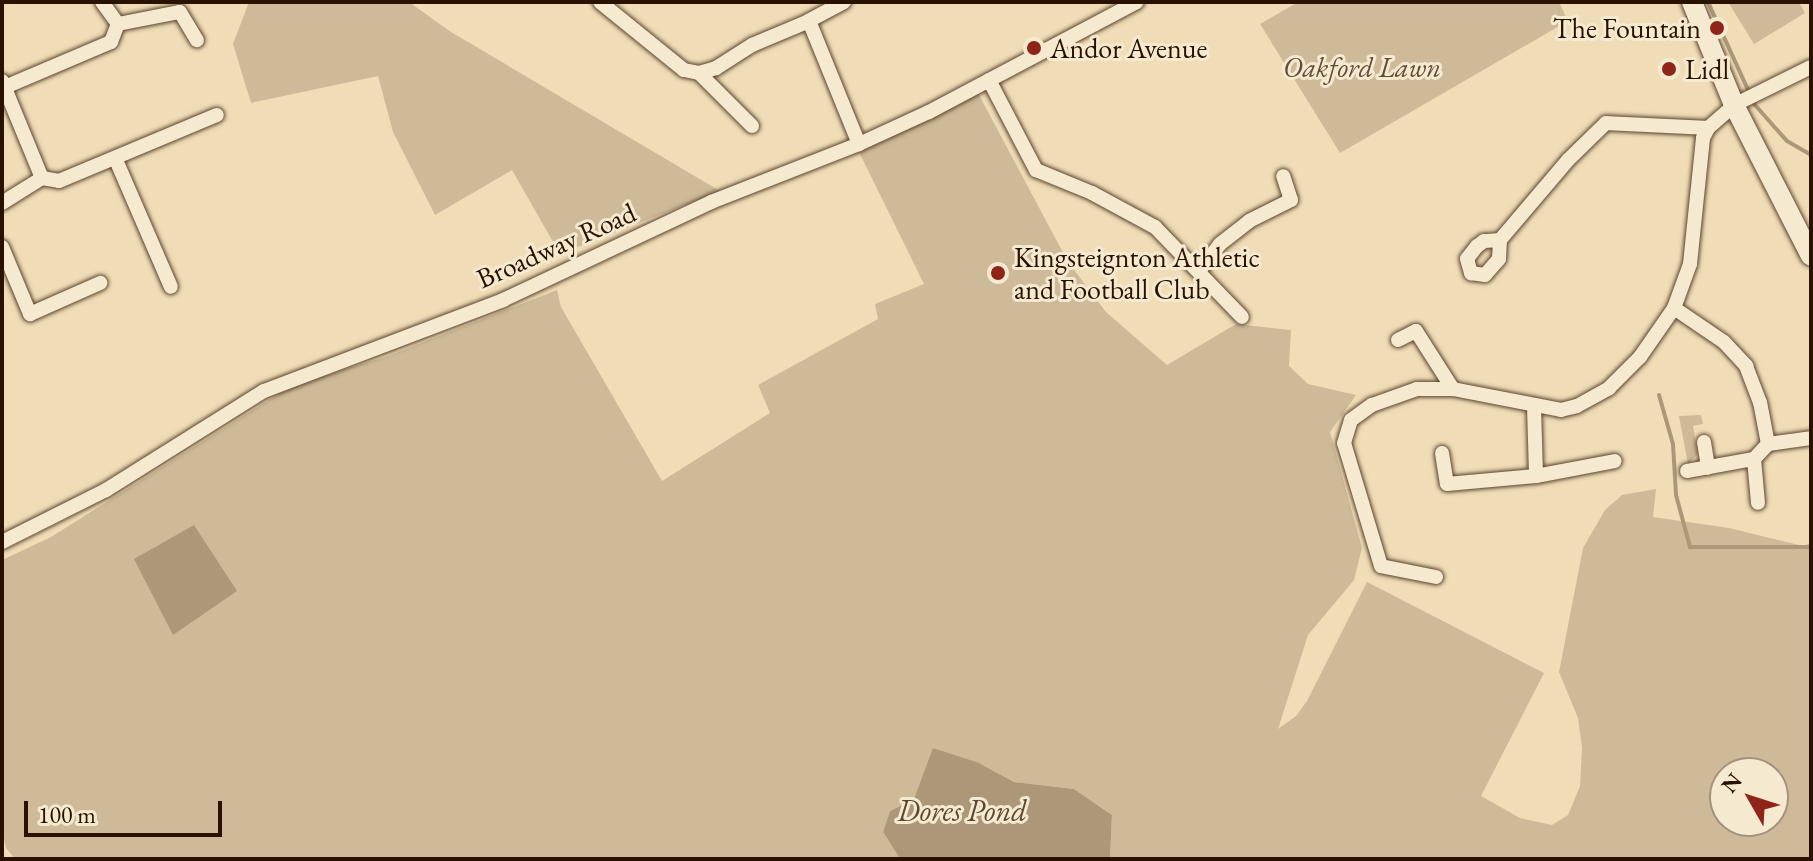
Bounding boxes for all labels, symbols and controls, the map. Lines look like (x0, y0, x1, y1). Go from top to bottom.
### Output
place label: The Fountain (1553, 11, 1701, 45)
marker: The Fountain (1708, 19, 1726, 37)
place label: Andor Avenue (1050, 31, 1207, 65)
marker: Andor Avenue (1025, 39, 1043, 57)
park label: Oakford Lawn (1283, 50, 1441, 84)
place label: Lidl (1685, 52, 1729, 86)
marker: Lidl (1660, 60, 1678, 78)
street label: Broadway Road (471, 195, 641, 295)
place label: Kingsteignton Athletic and Football Club (1014, 240, 1260, 306)
marker: Kingsteignton Athletic and Football Club (989, 264, 1007, 282)
north arrow (1709, 757, 1789, 837)
text: N (1715, 767, 1748, 799)
scale bar (28, 785, 226, 835)
water label: Dores Pond (897, 793, 1027, 829)
text: 100 m (38, 799, 96, 830)

